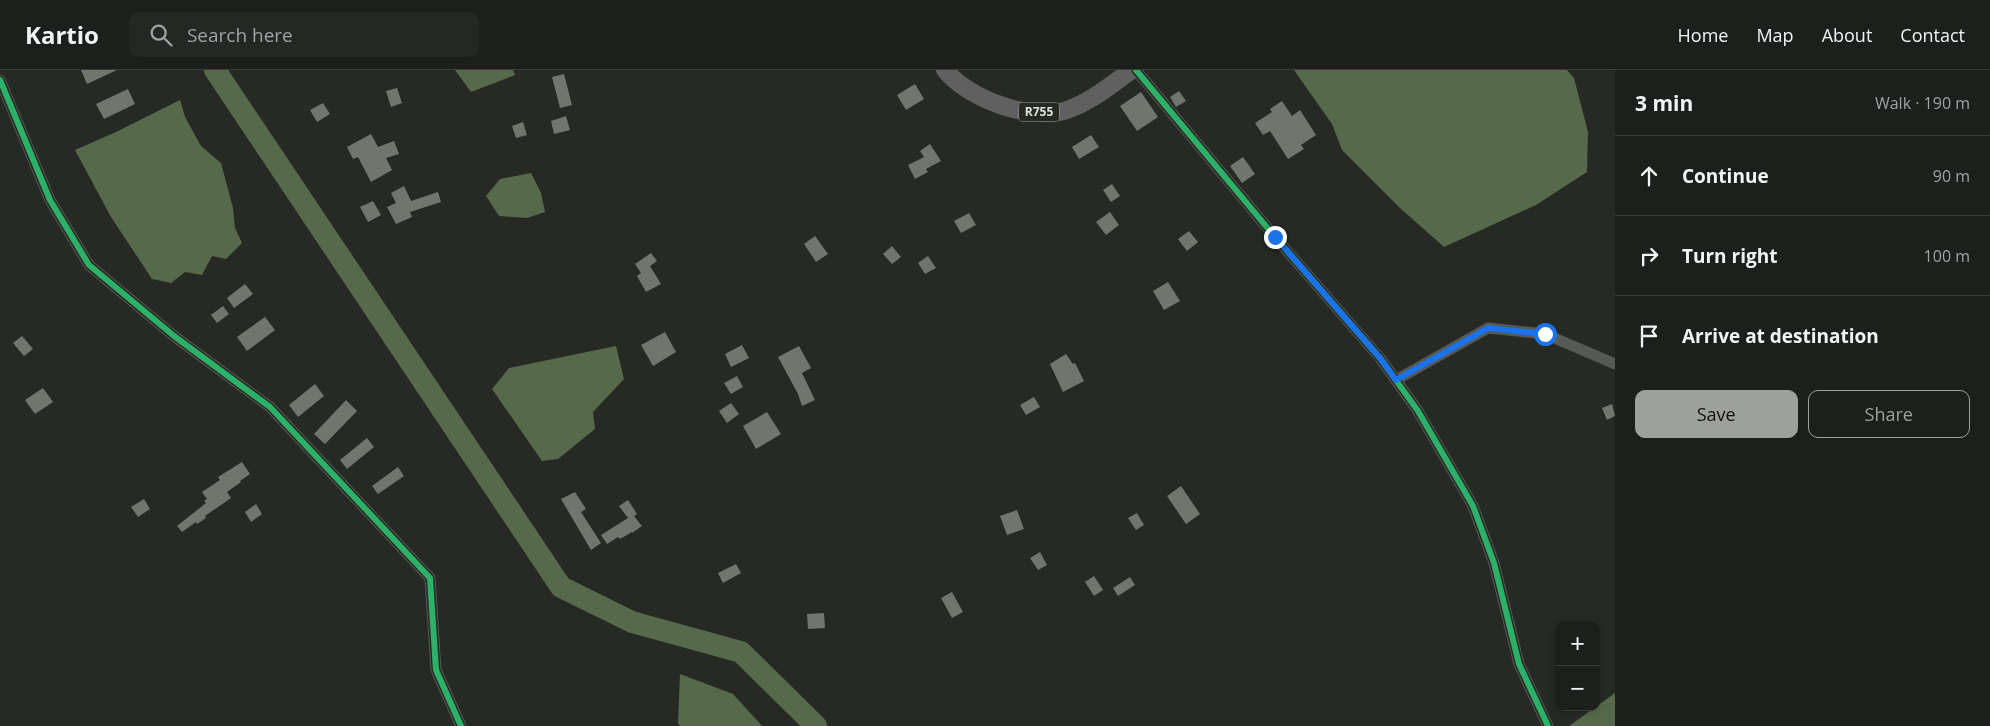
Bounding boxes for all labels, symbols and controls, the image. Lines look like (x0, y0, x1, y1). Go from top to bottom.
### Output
search box (129, 12, 479, 57)
text: Kartio (25, 18, 99, 51)
icon: search (147, 21, 175, 49)
text: Search here (187, 22, 293, 48)
text: Home (1678, 23, 1728, 47)
text: Map (1756, 23, 1794, 47)
text: About (1822, 23, 1872, 47)
text: Contact (1900, 23, 1965, 47)
text: 3 min (1635, 89, 1693, 117)
text: Walk · 190 m (1875, 92, 1970, 114)
road number: R755 (1019, 102, 1059, 122)
icon: ahead (1635, 162, 1663, 190)
text: Continue (1682, 163, 1769, 189)
text: 90 m (1933, 165, 1970, 187)
route end (1264, 226, 1287, 249)
icon: right (1635, 242, 1663, 270)
text: Turn right (1682, 243, 1777, 269)
text: 100 m (1924, 245, 1970, 267)
icon: arrive (1635, 322, 1663, 350)
route start (1534, 323, 1557, 346)
text: Arrive at destination (1682, 323, 1879, 349)
button: Save (1635, 390, 1798, 438)
button: Share (1808, 390, 1970, 438)
map controls (1555, 621, 1600, 711)
button: + (1555, 621, 1600, 666)
button: − (1555, 666, 1600, 711)

